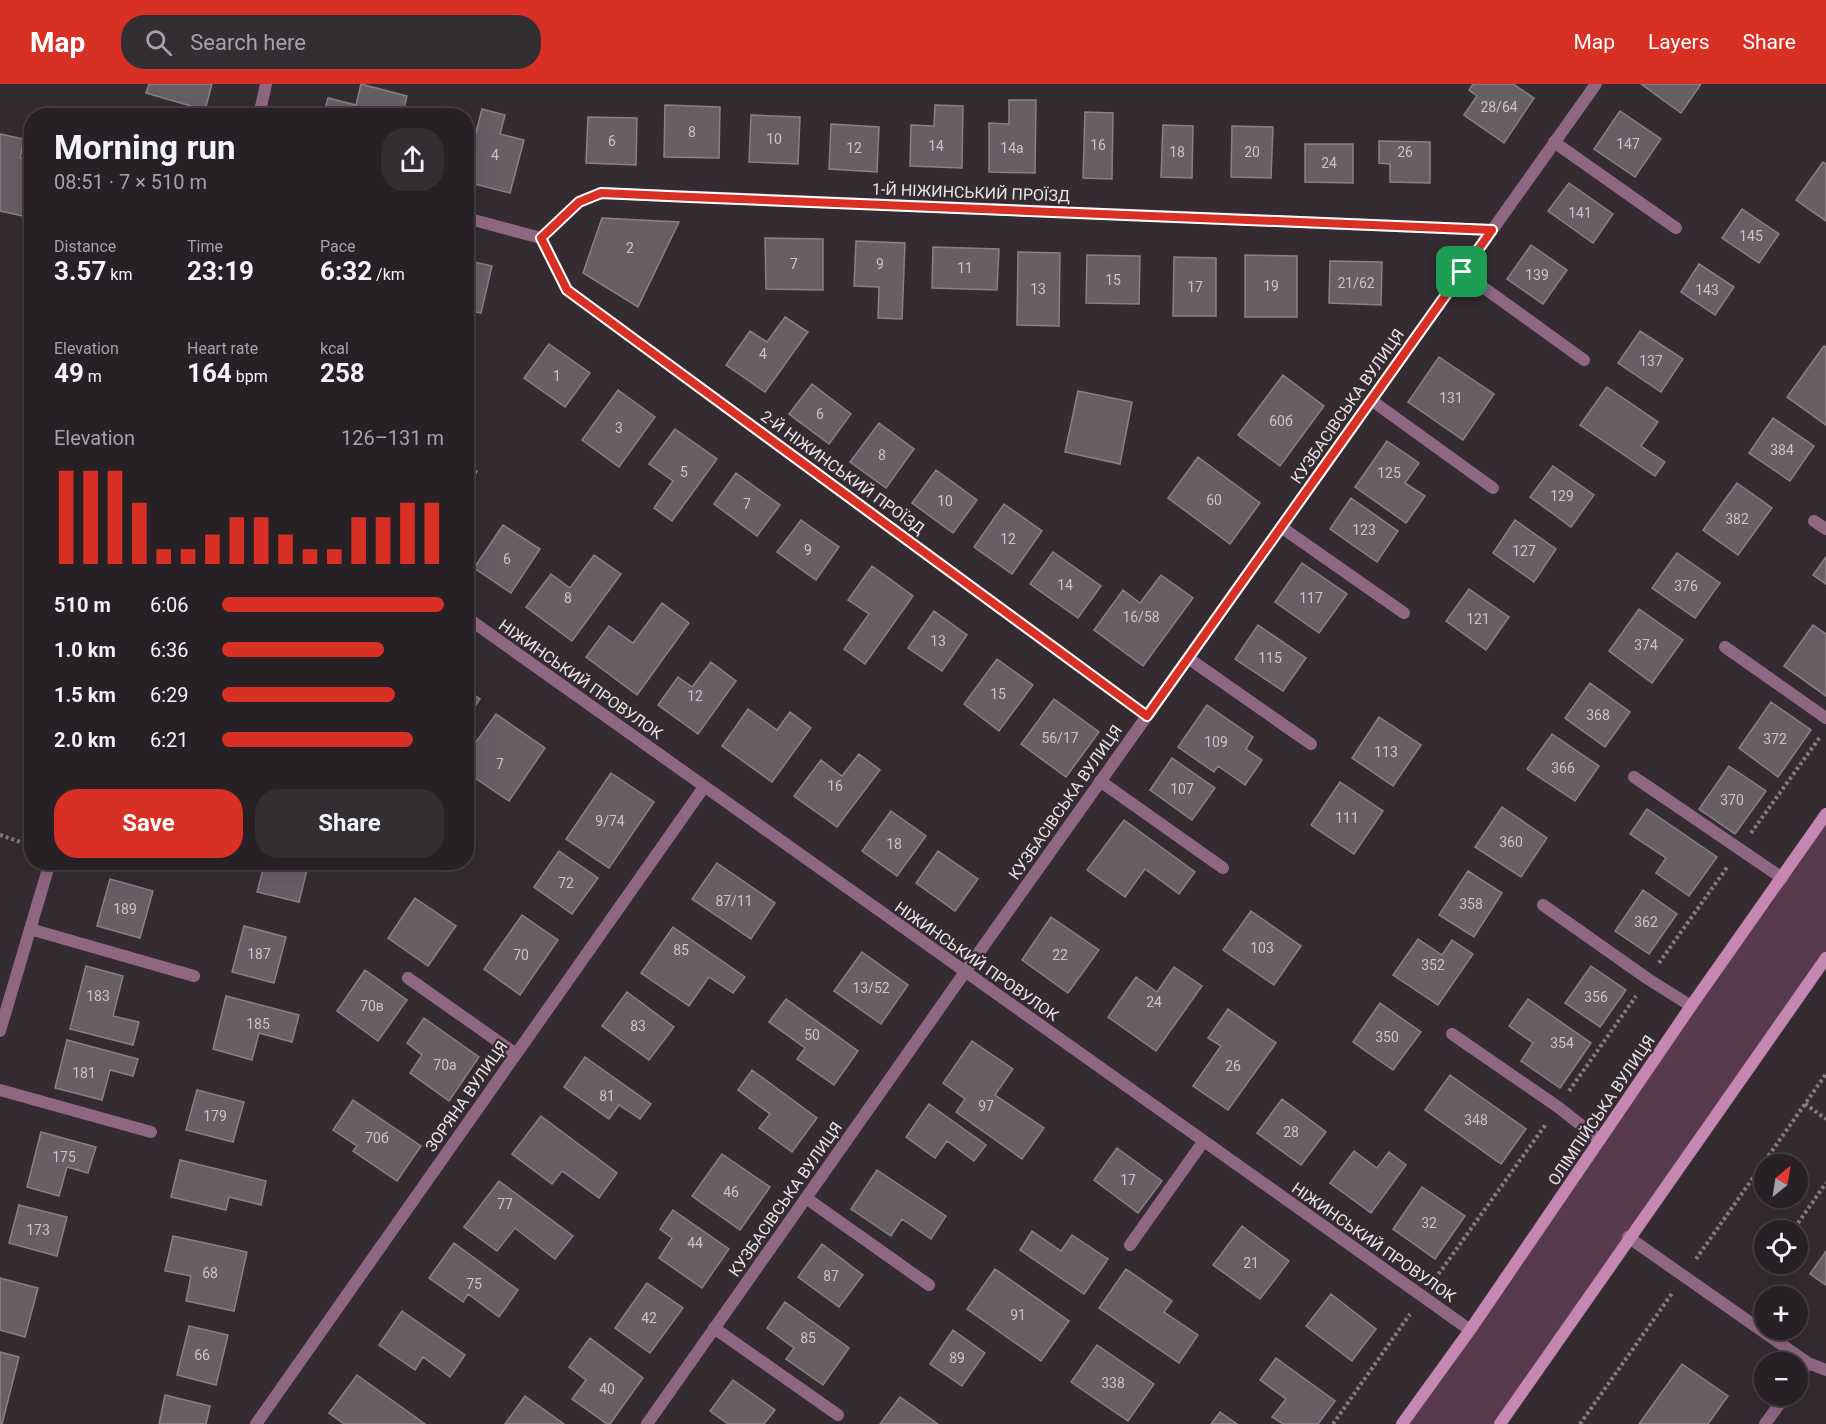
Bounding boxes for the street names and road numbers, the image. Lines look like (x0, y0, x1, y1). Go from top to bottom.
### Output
street label: 1-Й НІЖИНСЬКИЙ ПРОЇЗД (872, 180, 1070, 205)
street label: КУЗБАСІВСЬКА ВУЛИЦЯ (1287, 325, 1408, 487)
street label: 2-Й НІЖИНСЬКИЙ ПРОЇЗД (757, 407, 928, 538)
street label: НІЖИНСЬКИЙ ПРОВУЛОК (495, 616, 667, 744)
street label: КУЗБАСІВСЬКА ВУЛИЦЯ (1005, 721, 1126, 883)
street label: НІЖИНСЬКИЙ ПРОВУЛОК (891, 898, 1063, 1026)
street label: ОЛІМПІЙСЬКА ВУЛИЦЯ (1544, 1032, 1659, 1189)
street label: ЗОРЯНА ВУЛИЦЯ (421, 1037, 512, 1155)
street label: КУЗБАСІВСЬКА ВУЛИЦЯ (725, 1118, 846, 1280)
street label: НІЖИНСЬКИЙ ПРОВУЛОК (1288, 1179, 1460, 1307)

